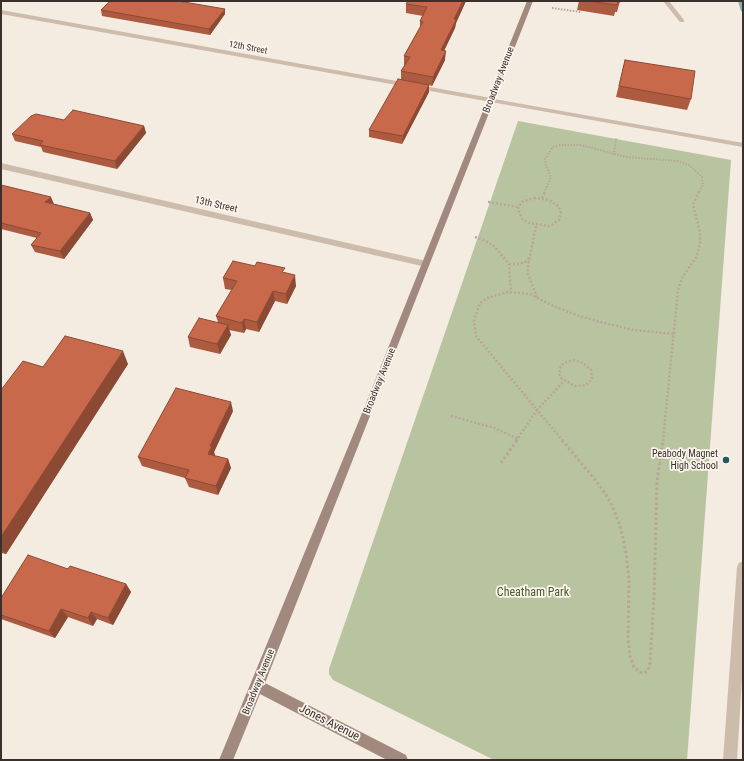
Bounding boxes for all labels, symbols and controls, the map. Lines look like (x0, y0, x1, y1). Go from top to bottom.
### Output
street label: 12th Street (228, 39, 268, 57)
street label: Broadway Avenue (481, 45, 517, 115)
street label: 13th Street (194, 194, 238, 216)
street label: Broadway Avenue (361, 346, 399, 416)
place label: Peabody Magnet High School (652, 448, 718, 472)
marker: Peabody Magnet High School (721, 455, 731, 465)
park label: Cheatham Park (497, 586, 569, 600)
street label: Broadway Avenue (240, 647, 278, 717)
street label: Jones Avenue (296, 702, 362, 744)

